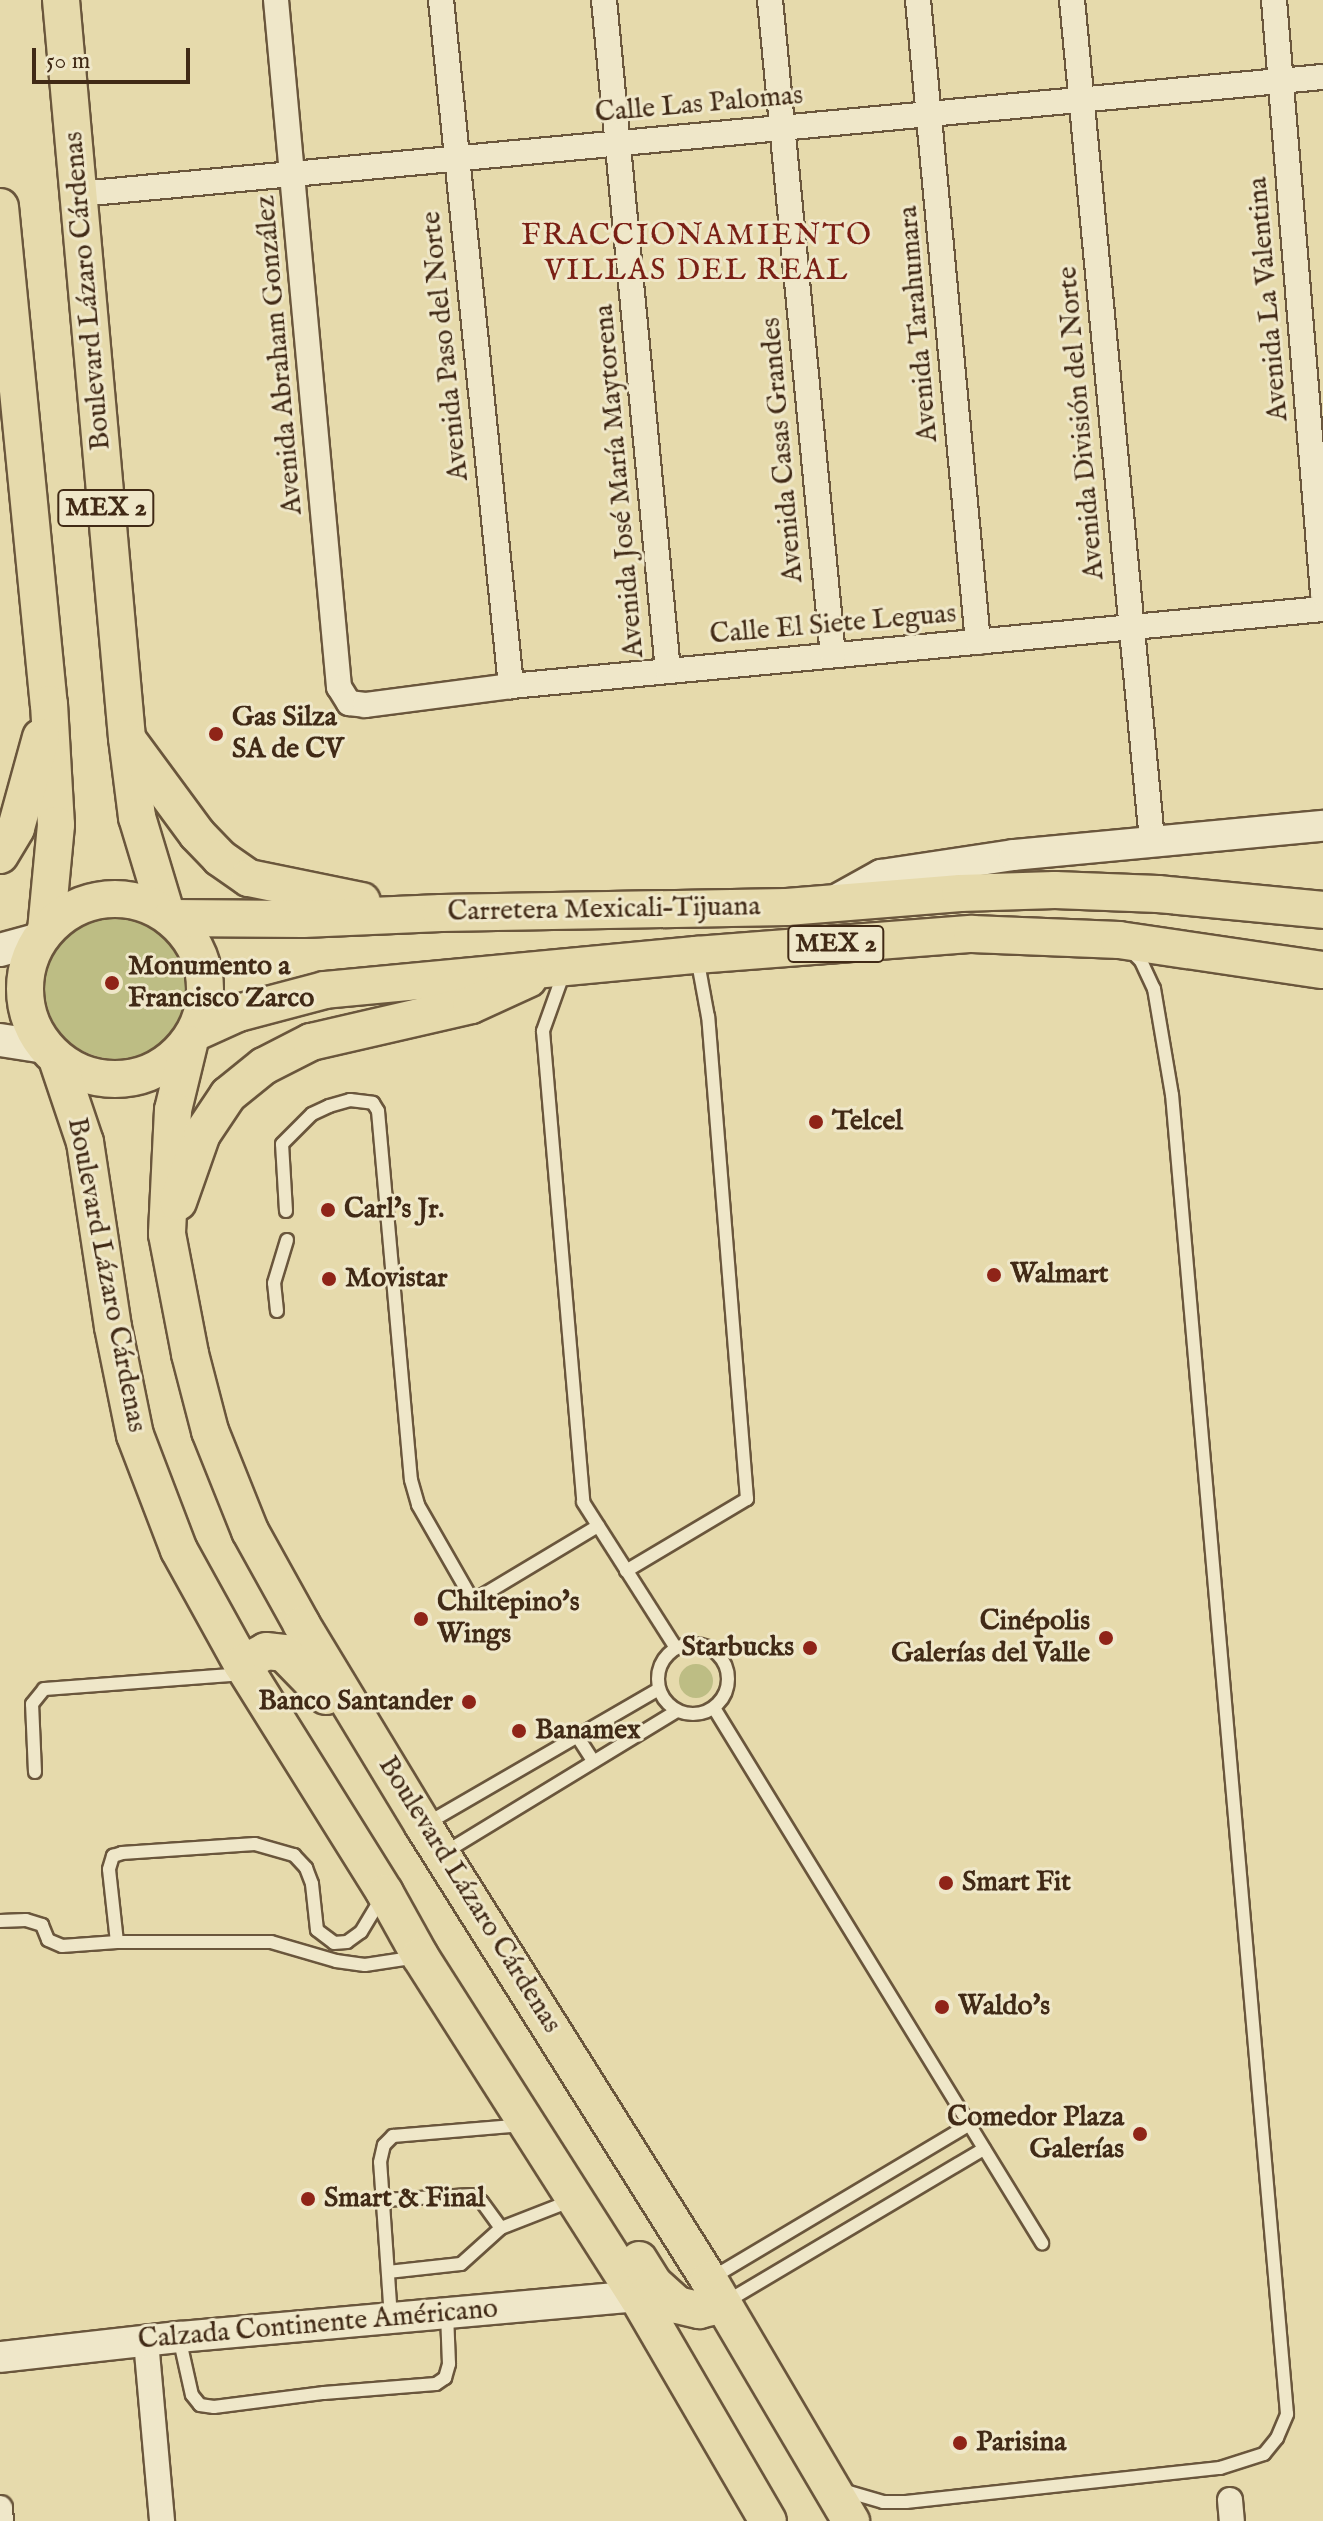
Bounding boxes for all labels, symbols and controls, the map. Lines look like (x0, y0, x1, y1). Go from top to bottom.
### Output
scale bar (36, 32, 194, 82)
text: 50 m (46, 46, 90, 77)
street label: Calle Las Palomas (594, 79, 804, 131)
street label: Boulevard Lázaro Cárdenas (57, 130, 119, 452)
street label: Avenida La Valentina (1242, 176, 1296, 422)
street label: Avenida Abraham González (249, 194, 311, 516)
street label: Avenida Tarahumara (892, 204, 946, 444)
street label: Avenida Paso del Norte (415, 210, 477, 482)
district label: FRACCIONAMIENTO VILLAS DEL REAL (521, 218, 873, 288)
street label: Avenida División del Norte (1052, 265, 1112, 581)
street label: Avenida José María Maytorena (588, 303, 652, 659)
street label: Avenida Casas Grandes (755, 316, 811, 584)
road number: MEX 2 (56, 486, 156, 530)
street label: Calle El Siete Leguas (708, 597, 958, 653)
place label: Gas Silza SA de CV (232, 701, 344, 767)
marker: Gas Silza SA de CV (207, 725, 225, 743)
street label: Carretera Mexicali–Tijuana (447, 890, 761, 930)
road number: MEX 2 (786, 922, 886, 966)
place label: Monumento a Francisco Zarco (128, 950, 314, 1016)
marker: Monumento a Francisco Zarco (103, 974, 121, 992)
place label: Telcel (832, 1105, 903, 1139)
marker: Telcel (807, 1113, 825, 1131)
street label: Boulevard Lázaro Cárdenas (59, 1115, 153, 1435)
place label: Carl's Jr. (344, 1193, 444, 1227)
marker: Carl's Jr. (319, 1201, 337, 1219)
place label: Walmart (1010, 1258, 1108, 1292)
place label: Movistar (345, 1262, 448, 1296)
marker: Walmart (985, 1266, 1003, 1284)
marker: Movistar (320, 1270, 338, 1288)
place label: Chiltepino's Wings (437, 1586, 579, 1652)
place label: Cinépolis Galerías del Valle (891, 1605, 1090, 1671)
marker: Chiltepino's Wings (412, 1610, 430, 1628)
marker: Cinépolis Galerías del Valle (1097, 1629, 1115, 1647)
place label: Starbucks (681, 1631, 794, 1665)
marker: Starbucks (801, 1639, 819, 1657)
place label: Banco Santander (258, 1685, 453, 1719)
marker: Banco Santander (460, 1693, 478, 1711)
place label: Banamex (535, 1714, 641, 1748)
marker: Banamex (510, 1722, 528, 1740)
street label: Boulevard Lázaro Cárdenas (370, 1751, 568, 2039)
place label: Smart Fit (962, 1866, 1071, 1900)
marker: Smart Fit (937, 1874, 955, 1892)
place label: Waldo's (958, 1990, 1050, 2024)
marker: Waldo's (933, 1998, 951, 2016)
place label: Comedor Plaza Galerías (947, 2101, 1124, 2167)
marker: Comedor Plaza Galerías (1131, 2125, 1149, 2143)
place label: Smart & Final (324, 2182, 485, 2216)
marker: Smart & Final (299, 2190, 317, 2208)
street label: Calzada Continente Américano (137, 2293, 499, 2357)
place label: Parisina (976, 2426, 1066, 2460)
marker: Parisina (951, 2434, 969, 2452)

